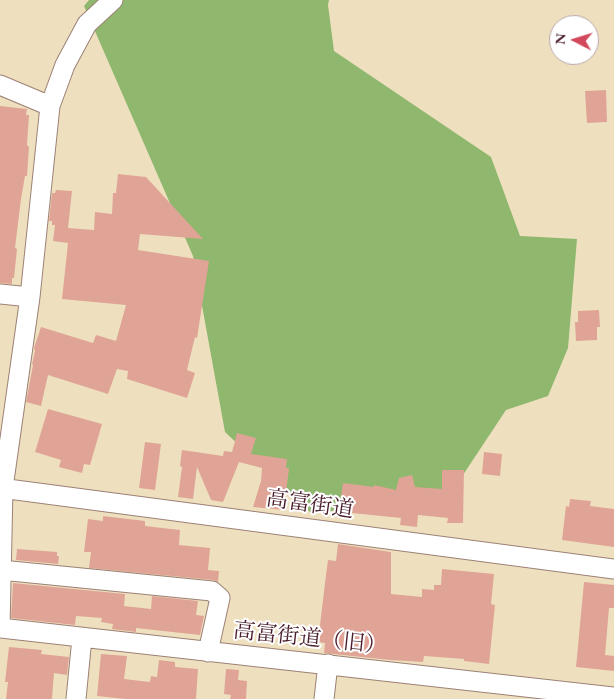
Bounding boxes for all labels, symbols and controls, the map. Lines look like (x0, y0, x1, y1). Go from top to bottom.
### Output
north arrow (549, 15, 599, 65)
text: N (551, 32, 570, 45)
street label: 高富街道 (265, 486, 355, 524)
street label: 高富街道（旧） (232, 618, 388, 660)

